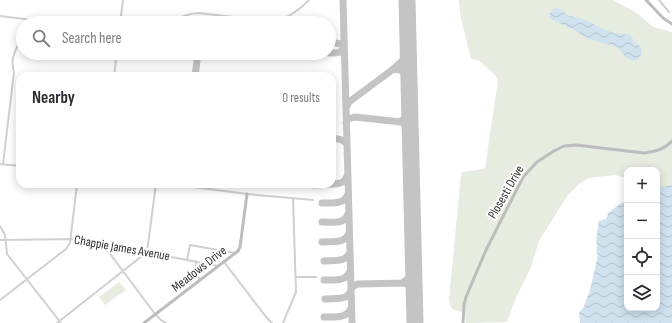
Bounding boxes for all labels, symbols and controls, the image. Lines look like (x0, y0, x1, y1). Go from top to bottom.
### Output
search box (16, 16, 336, 60)
icon: search (30, 27, 52, 49)
text: Search here (62, 29, 122, 48)
text: Nearby (32, 88, 75, 108)
text: 0 results (282, 90, 320, 106)
street label: Plosesti Drive (484, 162, 528, 222)
map controls (624, 167, 660, 311)
button: + (624, 167, 660, 203)
button: − (624, 203, 660, 239)
street label: Chappie James Avenue (73, 232, 171, 264)
button: locate (624, 239, 660, 275)
street label: Meadows Drive (168, 243, 230, 295)
button: layers (624, 275, 660, 311)

